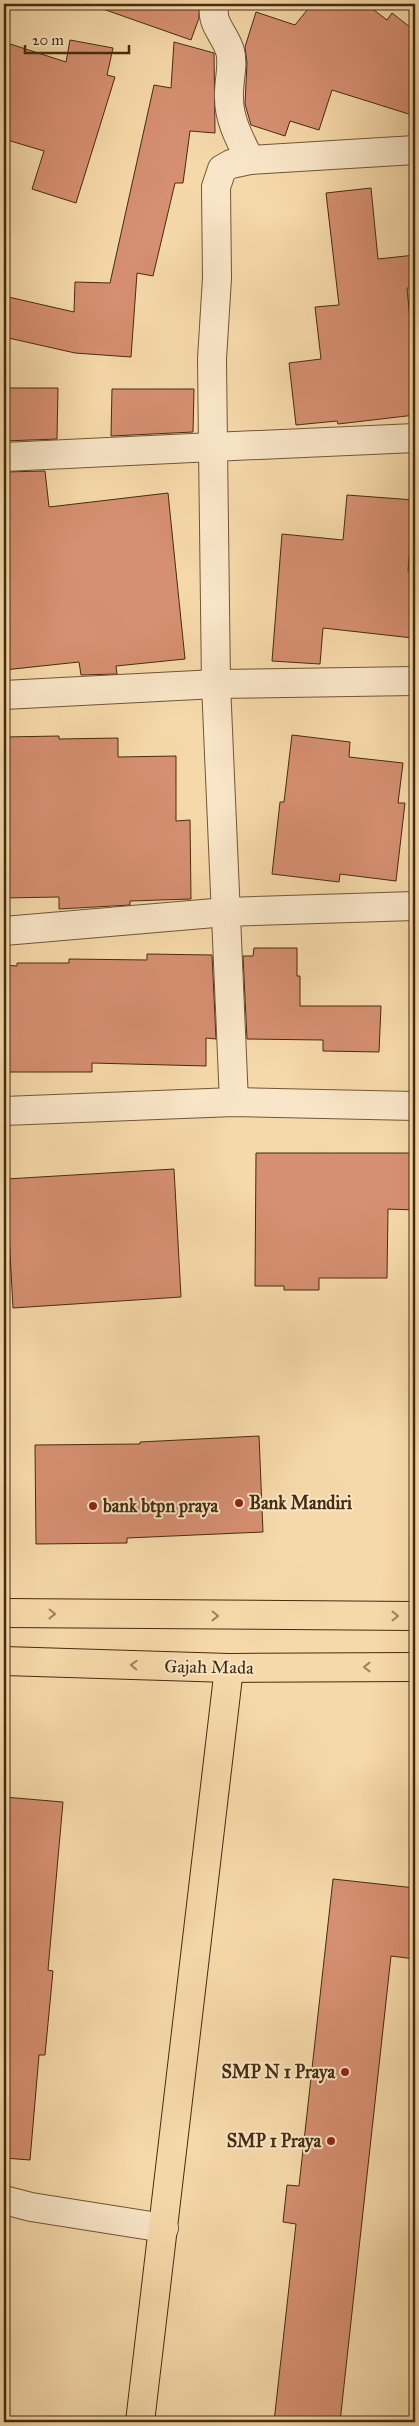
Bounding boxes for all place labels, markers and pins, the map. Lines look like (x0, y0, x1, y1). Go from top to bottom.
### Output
place label: Bank Mandiri (249, 1492, 353, 1514)
place label: bank btpn praya (102, 1495, 218, 1518)
marker: Bank Mandiri (233, 1497, 245, 1509)
marker: bank btpn praya (87, 1500, 99, 1512)
place label: SMP N 1 Praya (221, 2061, 335, 2084)
marker: SMP N 1 Praya (339, 2066, 351, 2078)
place label: SMP 1 Praya (227, 2130, 321, 2153)
marker: SMP 1 Praya (325, 2135, 337, 2147)

